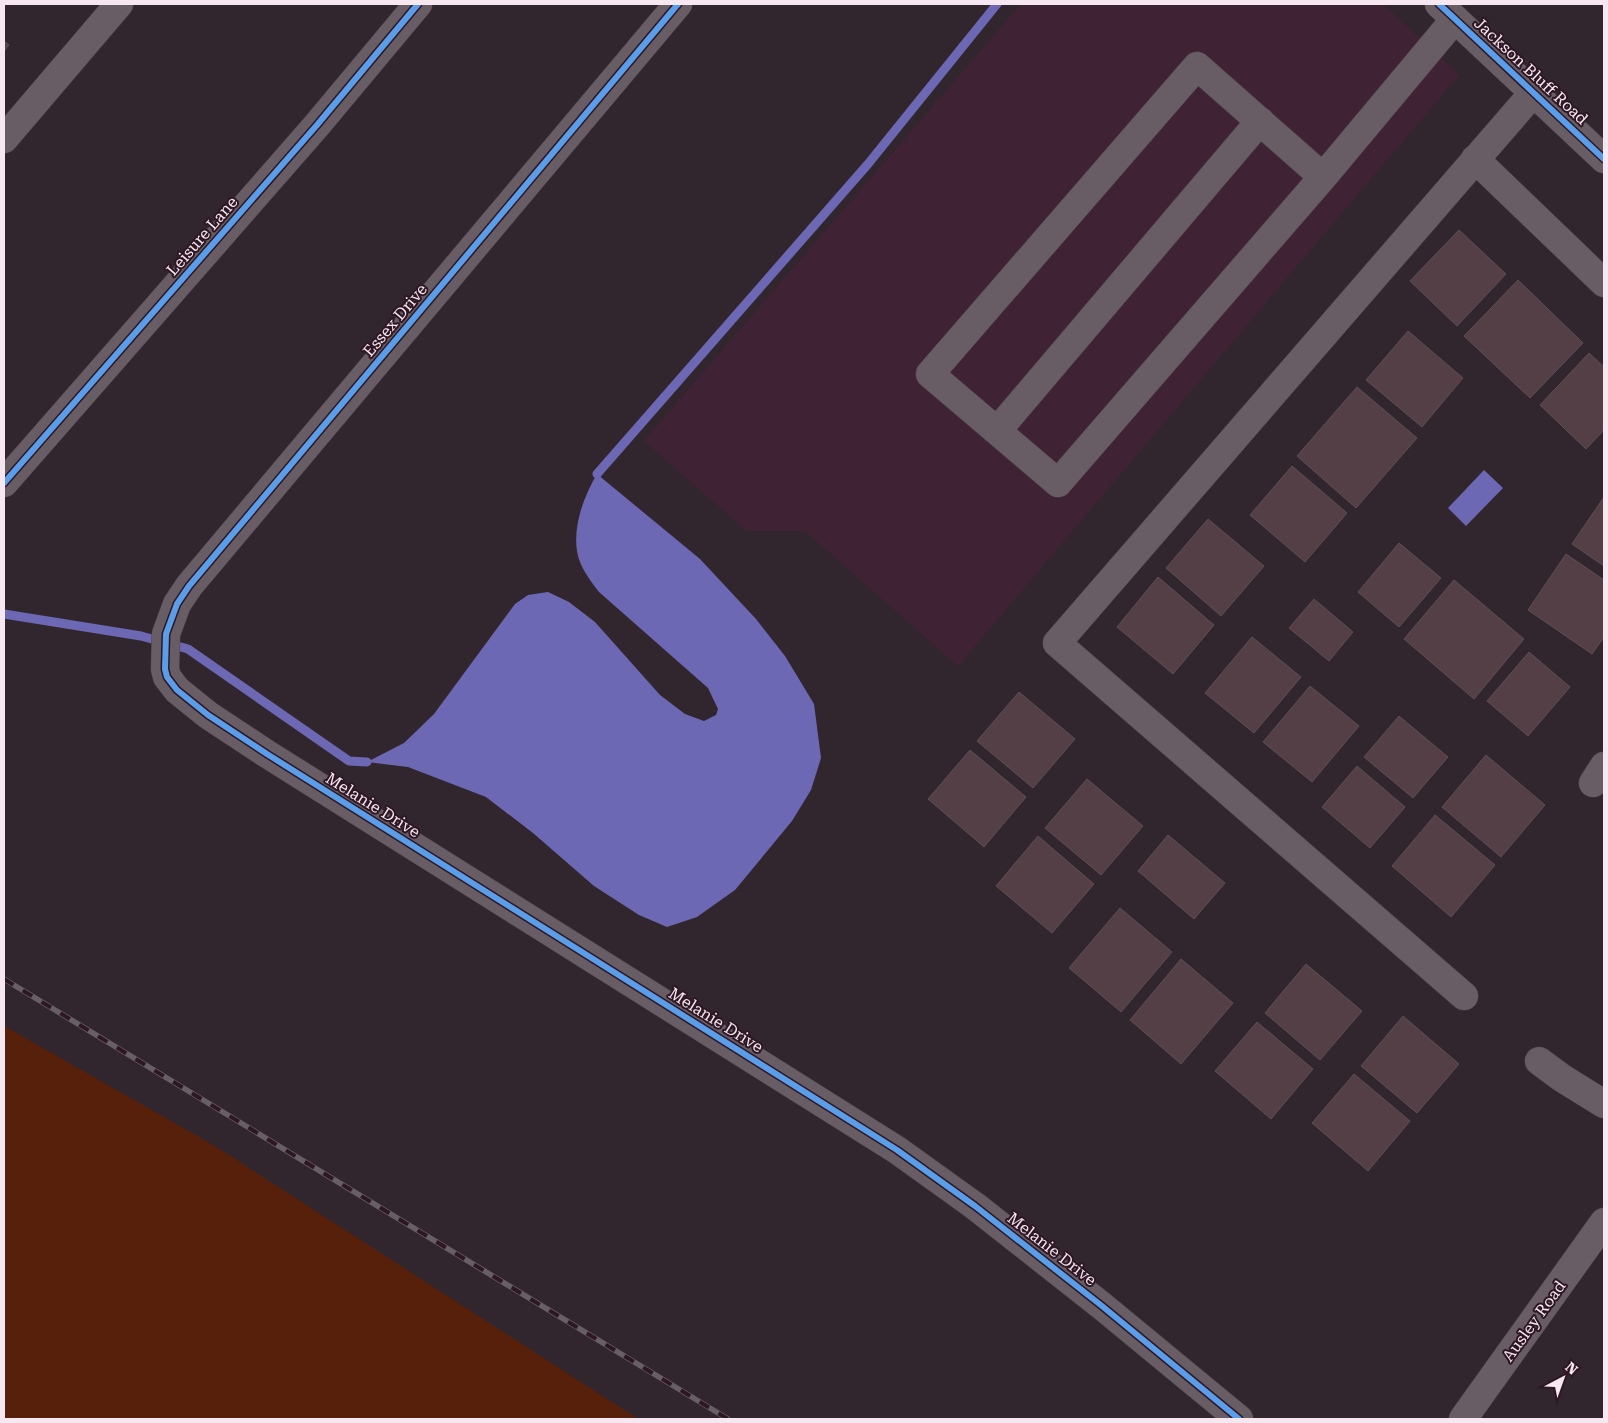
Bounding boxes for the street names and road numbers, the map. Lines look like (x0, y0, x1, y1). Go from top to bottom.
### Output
street label: Jackson Bluff Road (1470, 13, 1592, 129)
street label: Leisure Lane (163, 192, 242, 279)
street label: Essex Drive (359, 280, 431, 360)
street label: Melanie Drive (322, 768, 424, 842)
street label: Melanie Drive (665, 983, 767, 1057)
street label: Melanie Drive (1004, 1208, 1100, 1290)
street label: Ausley Road (1498, 1277, 1570, 1365)

